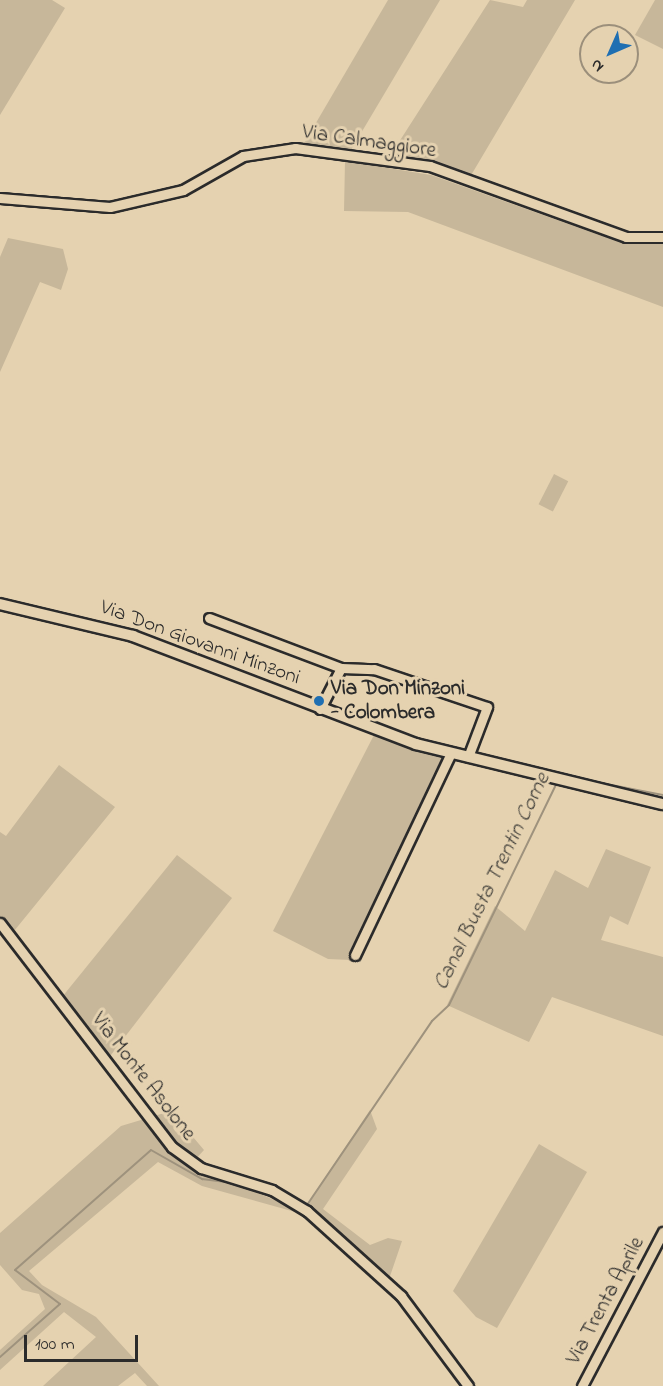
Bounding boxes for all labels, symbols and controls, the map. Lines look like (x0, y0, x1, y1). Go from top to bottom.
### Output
north arrow (579, 24, 639, 84)
text: N (585, 53, 610, 78)
street label: Via Calmaggiore (300, 120, 438, 164)
street label: Via Don Giovanni Minzoni (97, 595, 303, 691)
place label: Via Don Minzoni - Colombera (331, 676, 465, 726)
marker: Via Don Minzoni - Colombera (312, 694, 326, 708)
water label: Canal Busta Trentin Corne (429, 769, 557, 995)
street label: Via Monte Asolone (85, 1008, 201, 1146)
street label: Via Trenta Aprile (562, 1233, 650, 1369)
scale bar (27, 1323, 141, 1361)
text: 100 m (35, 1332, 75, 1358)

